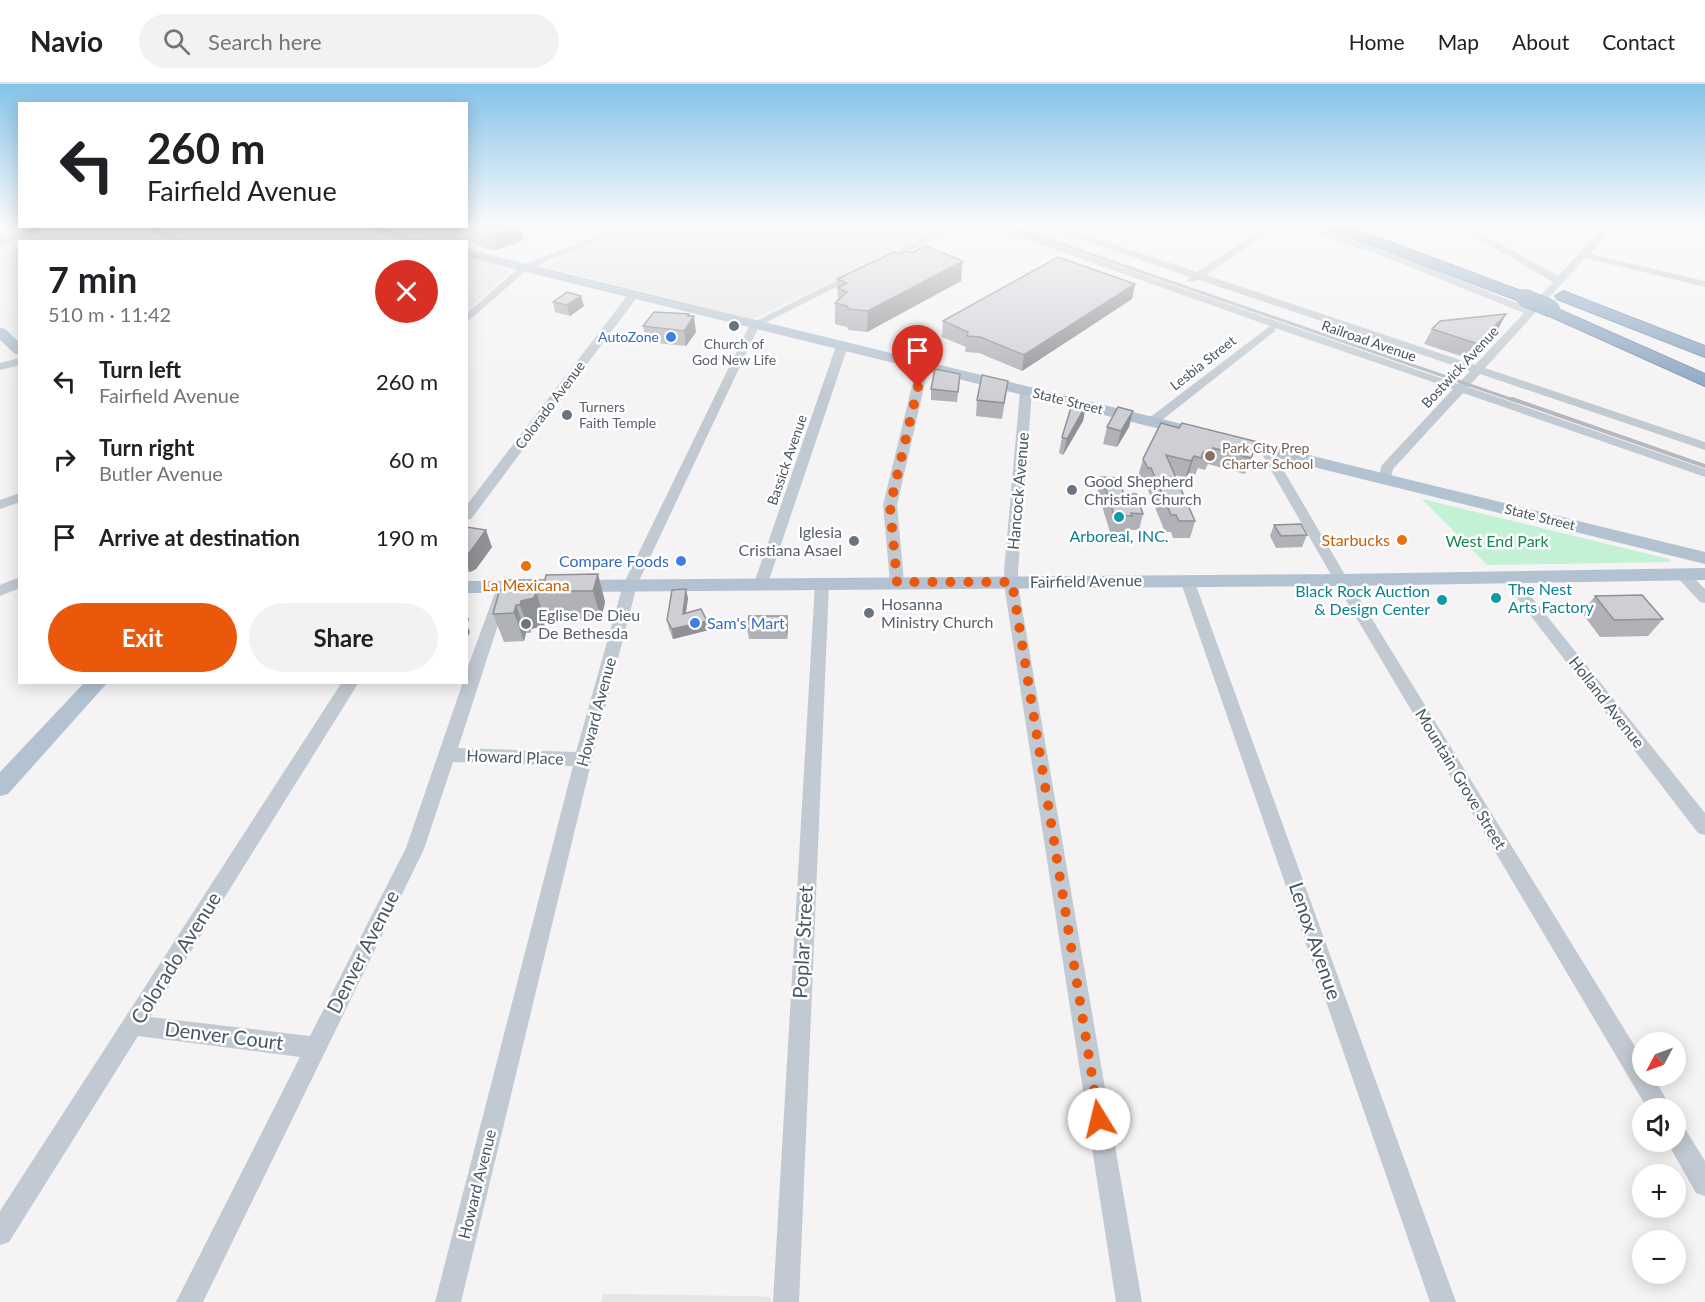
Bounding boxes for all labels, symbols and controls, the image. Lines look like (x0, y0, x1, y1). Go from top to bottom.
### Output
search box (139, 14, 559, 68)
text: Navio (30, 24, 103, 58)
icon: search (160, 25, 193, 58)
text: Search here (208, 28, 322, 55)
text: Home (1349, 29, 1405, 54)
text: Map (1438, 29, 1479, 54)
text: About (1512, 29, 1569, 54)
text: Contact (1602, 29, 1675, 54)
text: 260 m (147, 123, 265, 173)
icon: left (48, 126, 126, 204)
text: Fairfield Avenue (147, 174, 337, 207)
text: 7 min (48, 257, 137, 301)
button: close (375, 260, 438, 323)
text: 510 m · 11:42 (48, 302, 171, 326)
street label: Railroad Avenue (1319, 316, 1419, 365)
marker: Church of God New Life (727, 319, 741, 333)
street label: Bostwick Avenue (1417, 322, 1502, 411)
pin (892, 325, 943, 387)
place label: AutoZone (598, 328, 659, 345)
marker: AutoZone (664, 330, 678, 344)
street label: Lesbia Street (1166, 332, 1239, 394)
icon: arrive (901, 334, 934, 367)
place label: Church of God New Life (692, 335, 776, 368)
text: Turn left (99, 356, 181, 383)
street label: Colorado Avenue (511, 357, 588, 452)
icon: left (48, 365, 81, 398)
text: 260 m (376, 368, 438, 395)
text: Fairfield Avenue (99, 383, 240, 407)
street label: State Street (1031, 384, 1105, 417)
place label: Turners Faith Temple (579, 398, 656, 431)
marker: Turners Faith Temple (560, 408, 574, 422)
street label: Bassick Avenue (763, 412, 810, 507)
street label: Hancock Avenue (1003, 431, 1032, 550)
text: Turn right (99, 434, 194, 461)
place label: Park City Prep Charter School (1222, 439, 1313, 472)
icon: right (48, 443, 81, 476)
text: 60 m (389, 446, 438, 473)
marker: Park City Prep Charter School (1203, 449, 1217, 463)
text: Butler Avenue (99, 461, 223, 485)
place label: Good Shepherd Christian Church (1084, 471, 1202, 508)
marker: Good Shepherd Christian Church (1065, 483, 1079, 497)
street label: State Street (1503, 500, 1577, 533)
marker: Arboreal, INC. (1112, 510, 1126, 524)
icon: arrive (48, 521, 81, 554)
place label: Iglesia Cristiana Asael (739, 522, 842, 559)
text: Arrive at destination (99, 524, 300, 551)
text: 190 m (376, 524, 438, 551)
place label: Arboreal, INC. (1069, 526, 1169, 545)
place label: Starbucks (1322, 530, 1390, 549)
park label: West End Park (1445, 531, 1549, 550)
marker: Starbucks (1395, 533, 1409, 547)
marker: Iglesia Cristiana Asael (847, 534, 861, 548)
place label: Compare Foods (559, 551, 669, 570)
marker: Compare Foods (674, 554, 688, 568)
marker: La Mexicana (519, 559, 533, 573)
street label: Fairfield Avenue (1030, 570, 1142, 591)
place label: La Mexicana (482, 575, 570, 594)
place label: The Nest Arts Factory (1508, 579, 1594, 616)
place label: Black Rock Auction & Design Center (1295, 581, 1430, 618)
marker: The Nest Arts Factory (1489, 591, 1503, 605)
marker: Black Rock Auction & Design Center (1435, 593, 1449, 607)
place label: Hosanna Ministry Church (881, 594, 993, 631)
button: Exit (48, 603, 237, 672)
button: Share (249, 603, 438, 672)
place label: Eglise De Dieu De Bethesda (538, 605, 640, 642)
marker: Hosanna Ministry Church (862, 606, 876, 620)
place label: Sam's Mart (707, 613, 785, 632)
marker: Sam's Mart (688, 616, 702, 630)
marker: Eglise De Dieu De Bethesda (519, 617, 533, 631)
street label: Holland Avenue (1566, 652, 1649, 751)
street label: Howard Avenue (572, 655, 619, 769)
street label: Mountain Grove Street (1412, 705, 1511, 853)
street label: Howard Place (466, 745, 564, 768)
street label: Lenox Avenue (1285, 879, 1347, 1003)
street label: Poplar Street (787, 885, 817, 999)
street label: Denver Avenue (321, 886, 403, 1017)
street label: Colorado Avenue (125, 887, 225, 1028)
street label: Denver Court (163, 1016, 285, 1054)
north arrow (1632, 1032, 1686, 1086)
map controls (1632, 1032, 1686, 1284)
position arrow (1067, 1087, 1131, 1151)
button: sound (1632, 1098, 1686, 1152)
street label: Howard Avenue (454, 1127, 499, 1241)
button: + (1632, 1164, 1686, 1218)
button: − (1632, 1230, 1686, 1284)

